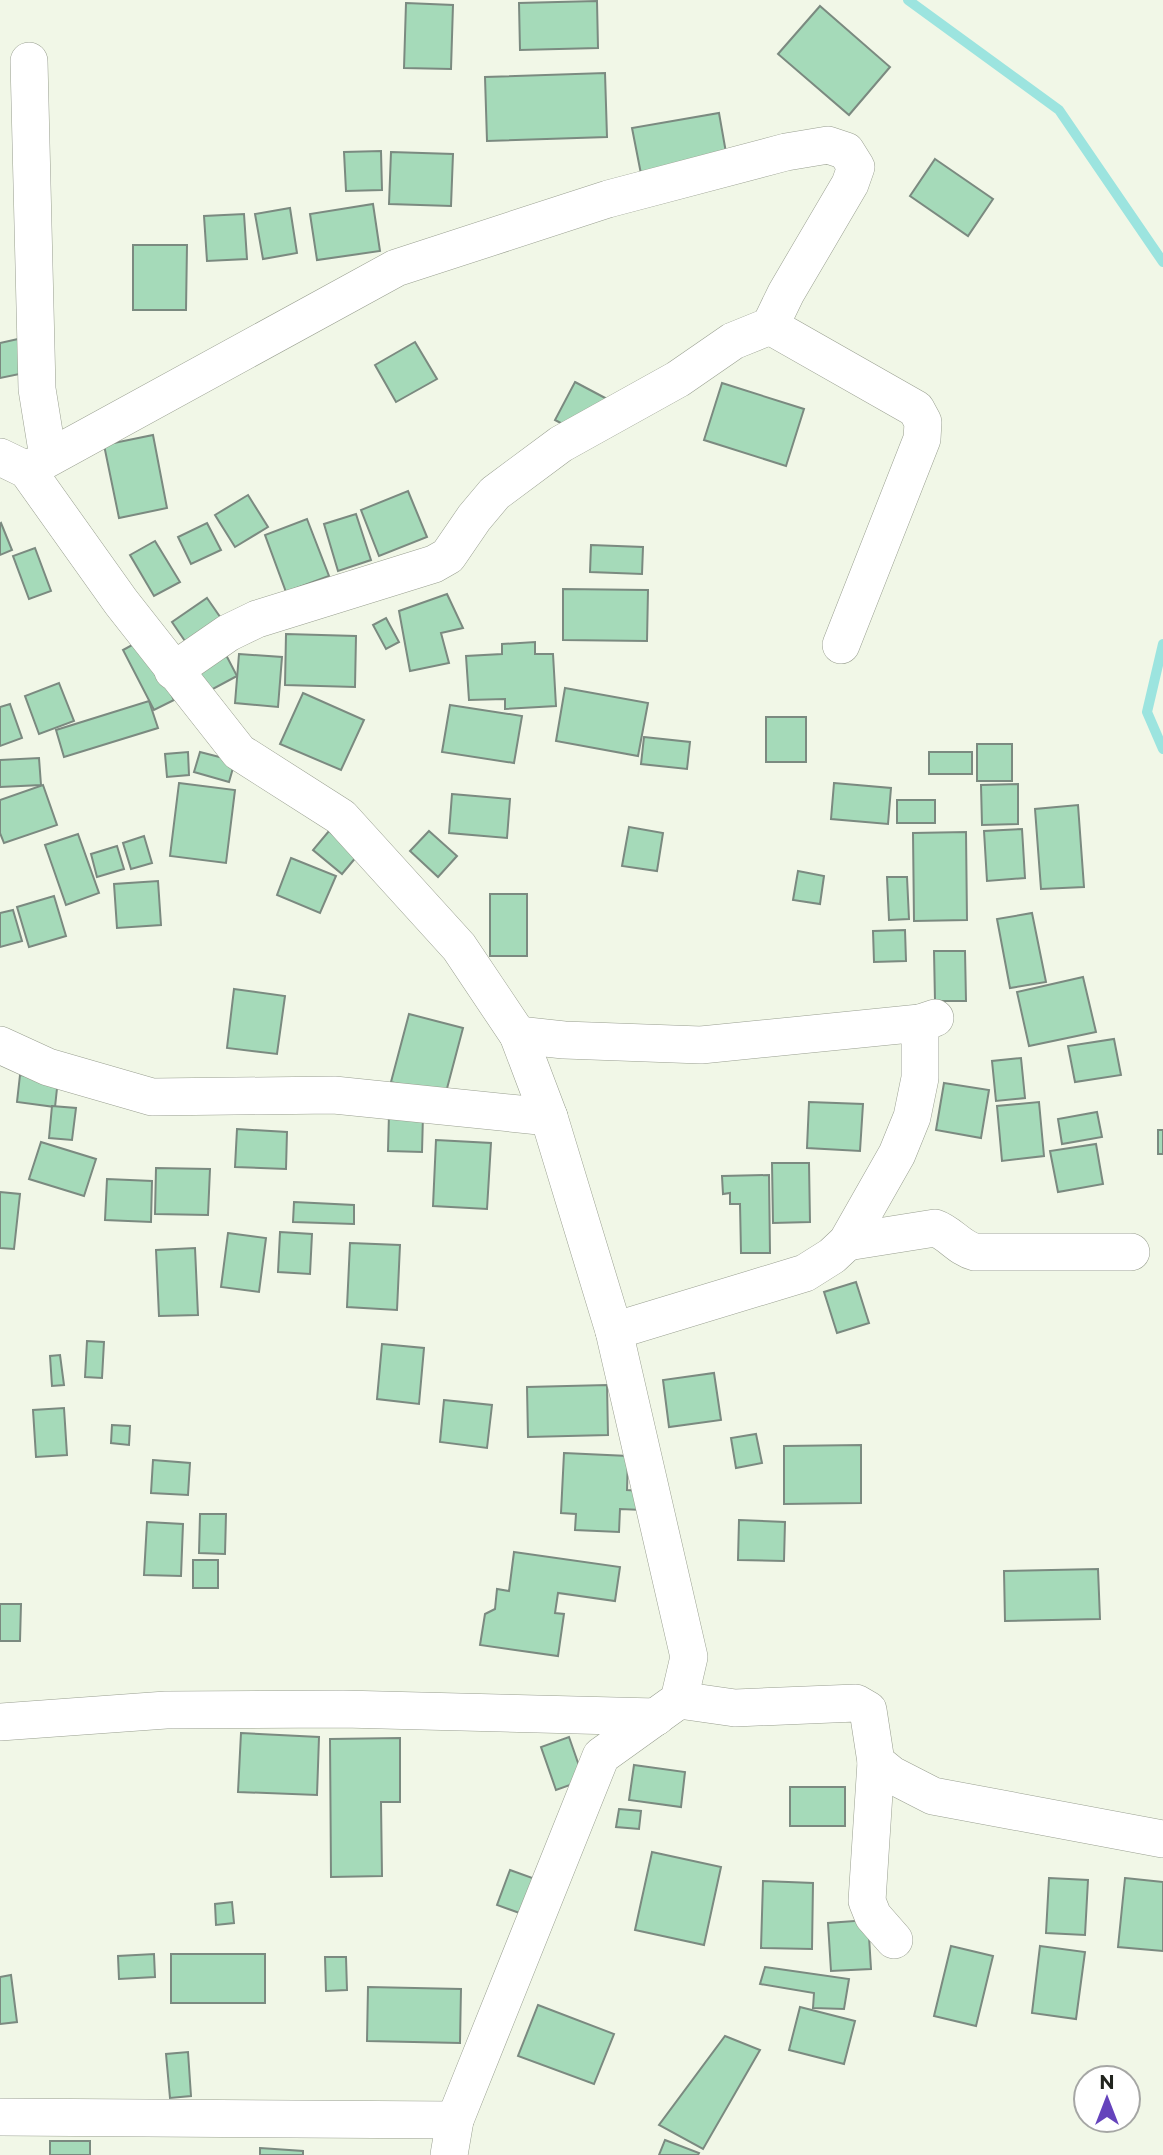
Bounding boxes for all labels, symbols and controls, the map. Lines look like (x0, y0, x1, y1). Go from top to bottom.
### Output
north arrow (1072, 2064, 1142, 2134)
text: N (1099, 2071, 1115, 2094)

